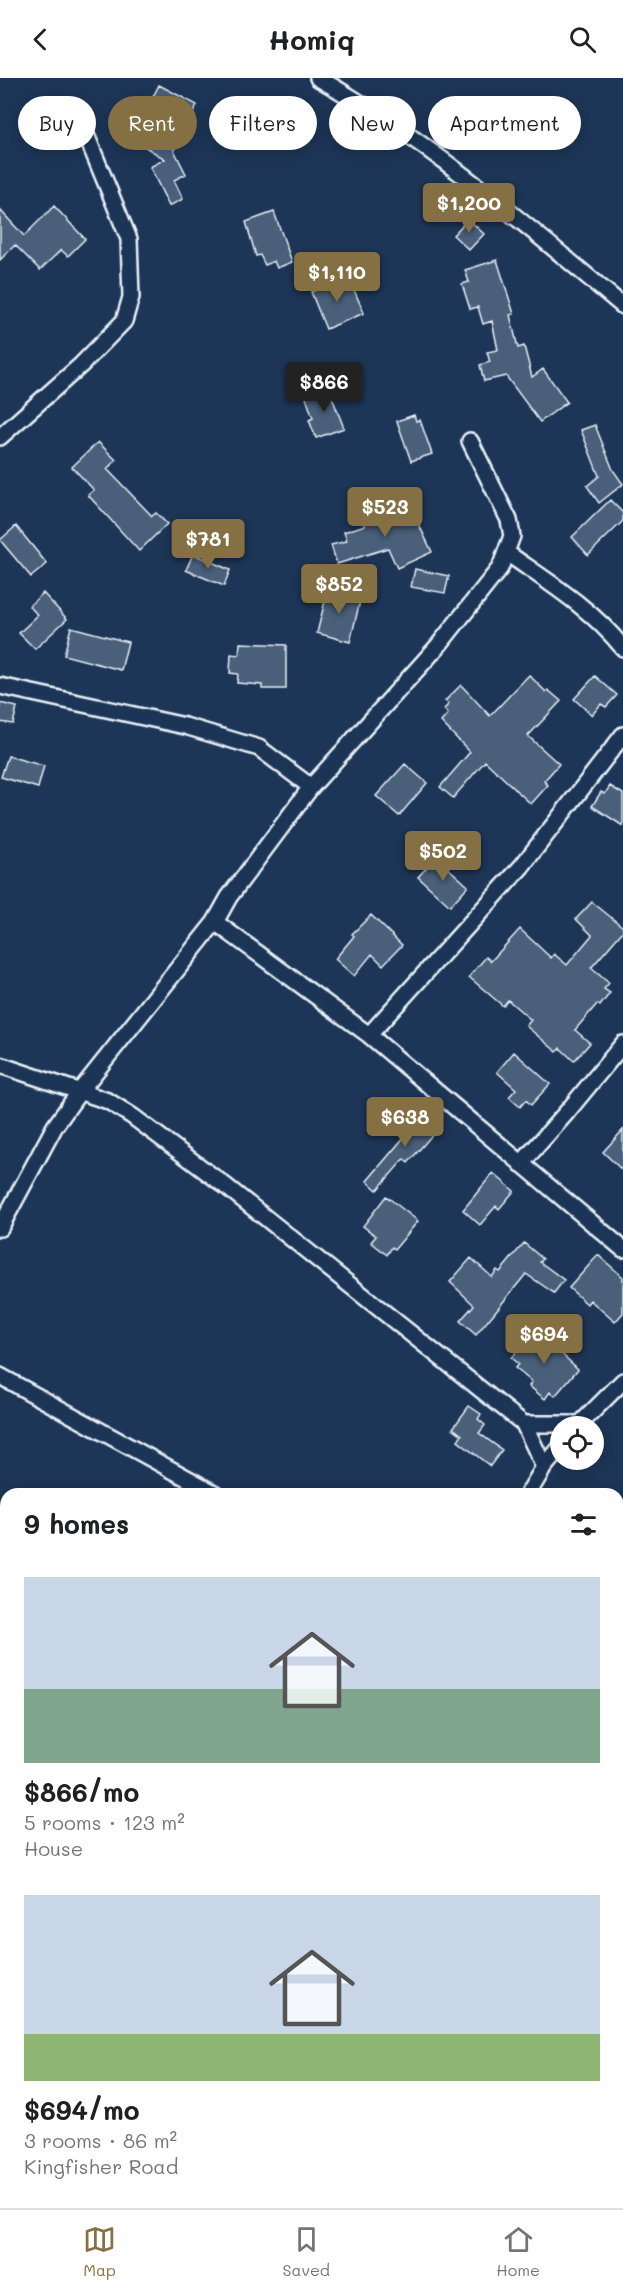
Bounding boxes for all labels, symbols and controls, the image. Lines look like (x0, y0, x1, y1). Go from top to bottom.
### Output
text: Homiq (268, 22, 355, 57)
icon: back (24, 23, 57, 56)
icon: search (566, 23, 599, 56)
chip: Buy (18, 96, 96, 150)
chip: Rent (108, 96, 197, 150)
chip: Filters (209, 96, 317, 150)
chip: New (329, 96, 416, 150)
chip: Apartment (428, 96, 581, 150)
pin: $1,200 (420, 183, 518, 234)
text: $1,200 (437, 189, 501, 215)
pin: $1,110 (288, 252, 386, 303)
text: $1,110 (308, 258, 366, 284)
pin: $866 (288, 362, 360, 413)
text: $866 (300, 368, 348, 394)
pin: $523 (349, 487, 421, 538)
text: $523 (361, 493, 409, 519)
pin: $781 (172, 519, 244, 570)
text: $781 (186, 525, 230, 551)
pin: $852 (303, 564, 375, 615)
text: $852 (315, 570, 363, 596)
pin: $502 (407, 831, 479, 882)
text: $502 (419, 837, 467, 863)
pin: $638 (369, 1097, 441, 1148)
text: $638 (381, 1103, 429, 1129)
pin: $694 (508, 1314, 580, 1365)
text: $694 (519, 1320, 569, 1346)
map controls (550, 1416, 604, 1470)
button: locate (550, 1416, 604, 1470)
text: 9 homes (24, 1507, 129, 1541)
icon: filters (567, 1508, 600, 1541)
icon: home (258, 1616, 366, 1724)
text: $866/mo (24, 1775, 139, 1809)
text: 5 rooms · 123 m² (24, 1809, 185, 1835)
text: House (24, 1835, 83, 1861)
icon: home (258, 1934, 366, 2042)
text: $694/mo (24, 2093, 140, 2127)
text: 3 rooms · 86 m² (24, 2127, 177, 2153)
text: Kingfisher Road (24, 2153, 178, 2179)
tab: Map (83, 2223, 116, 2280)
tab: Saved (282, 2223, 330, 2280)
tab: Home (496, 2223, 540, 2280)

